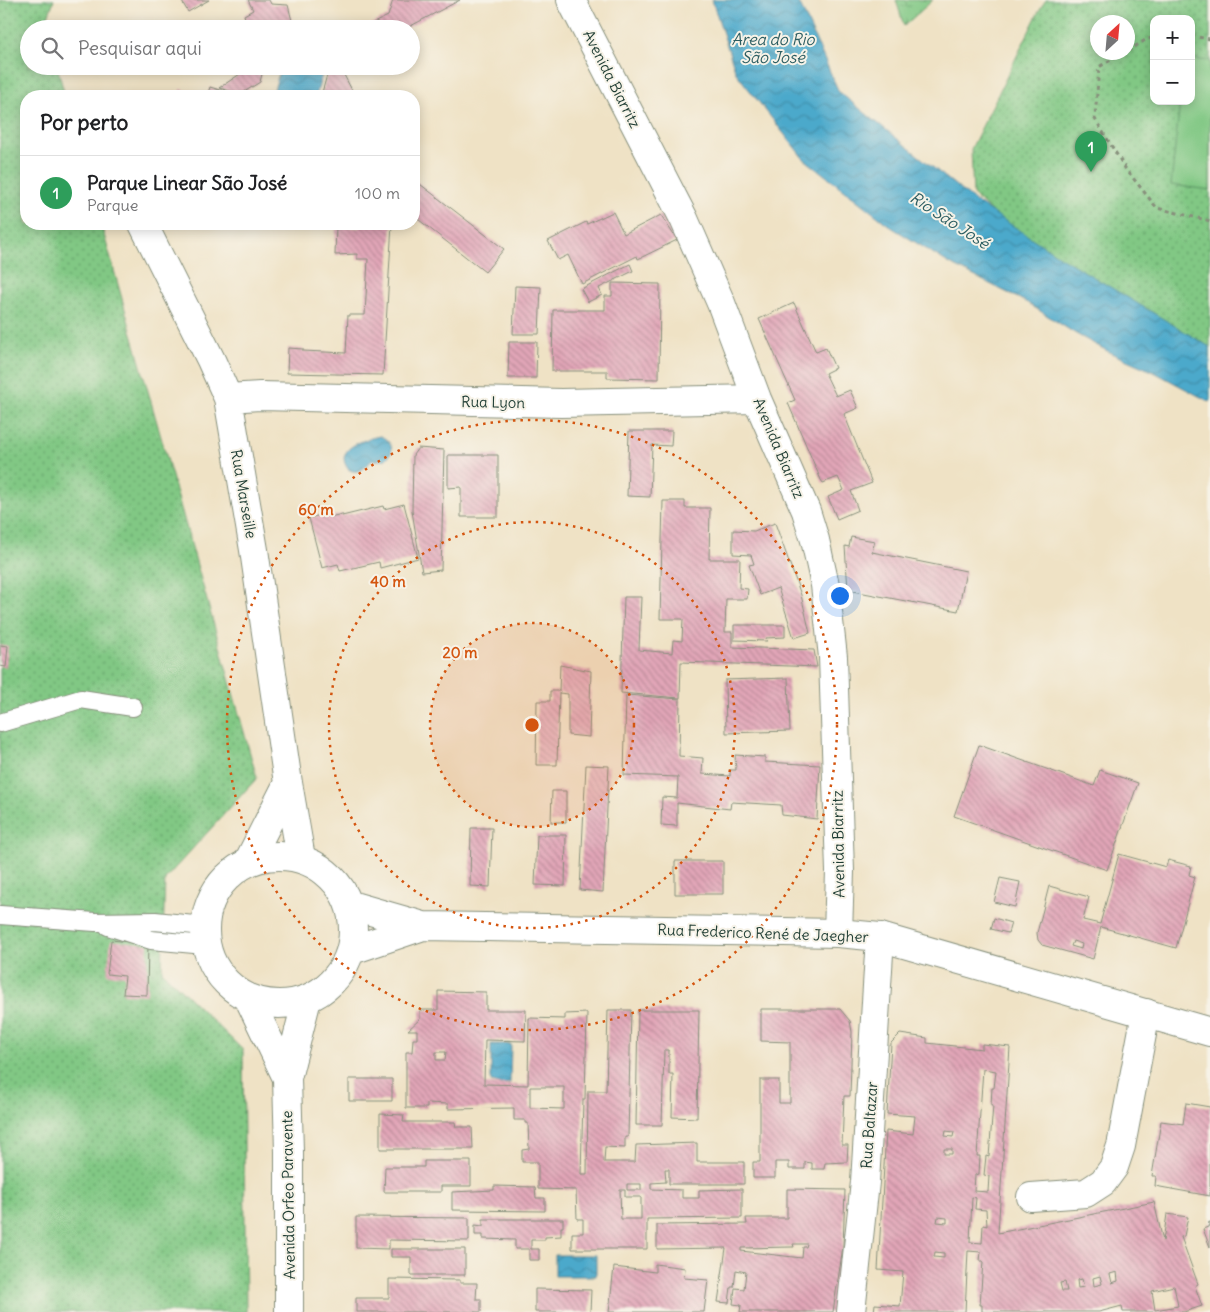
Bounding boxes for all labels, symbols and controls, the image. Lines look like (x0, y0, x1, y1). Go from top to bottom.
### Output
north arrow (1090, 15, 1135, 60)
map controls (1150, 15, 1195, 105)
button: + (1150, 15, 1195, 60)
search box (20, 20, 420, 75)
street label: Avenida Biarritz (579, 27, 645, 131)
water label: Area do Rio São José (732, 29, 815, 67)
icon: search (38, 34, 66, 62)
text: Pesquisar aqui (78, 36, 202, 60)
button: − (1150, 60, 1195, 105)
text: Por perto (40, 109, 128, 136)
pin: 1 (1075, 131, 1107, 172)
text: Parque Linear São José (87, 171, 287, 195)
text: 1 (53, 183, 59, 203)
text: 100 m (355, 183, 400, 203)
water label: Rio São José (907, 187, 994, 254)
text: Parque (87, 195, 138, 215)
street label: Rua Lyon (461, 392, 525, 412)
street label: Avenida Biarritz (749, 395, 809, 501)
street label: Rua Marseille (227, 448, 261, 540)
text: 60 m (298, 500, 334, 519)
text: 40 m (370, 572, 406, 591)
your location (827, 583, 853, 609)
text: 20 m (443, 643, 477, 662)
centre of rings (523, 716, 541, 734)
street label: Avenida Biarritz (828, 790, 848, 898)
street label: Rua Frederico René de Jaegher (657, 920, 869, 946)
street label: Rua Baltazar (856, 1081, 882, 1169)
street label: Avenida Orfeo Paravente (277, 1110, 299, 1280)

